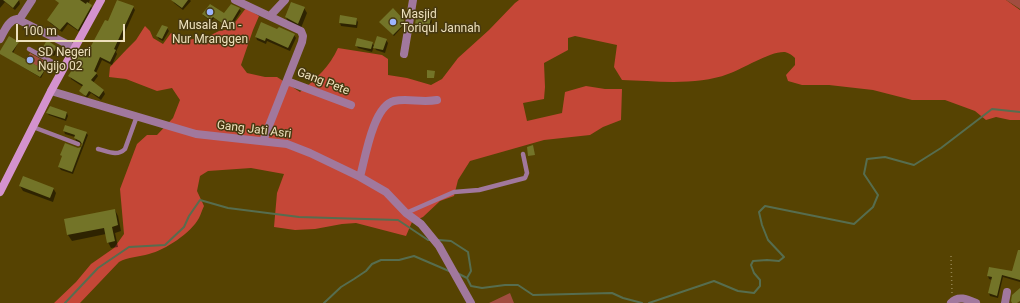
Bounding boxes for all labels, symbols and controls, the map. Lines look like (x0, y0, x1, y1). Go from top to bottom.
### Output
marker: Musala An - Nur Mranggen (205, 7, 215, 17)
place label: Masjid Toriqul Jannah (401, 8, 480, 36)
scale bar (18, 16, 127, 42)
marker: Masjid Toriqul Jannah (388, 17, 398, 27)
place label: Musala An - Nur Mranggen (172, 19, 248, 47)
text: 100 m (23, 24, 57, 38)
place label: SD Negeri Ngijo 02 (38, 46, 91, 74)
marker: SD Negeri Ngijo 02 (25, 55, 35, 65)
street label: Gang Pete (295, 65, 351, 99)
street label: Gang Jati Asri (216, 118, 292, 142)

